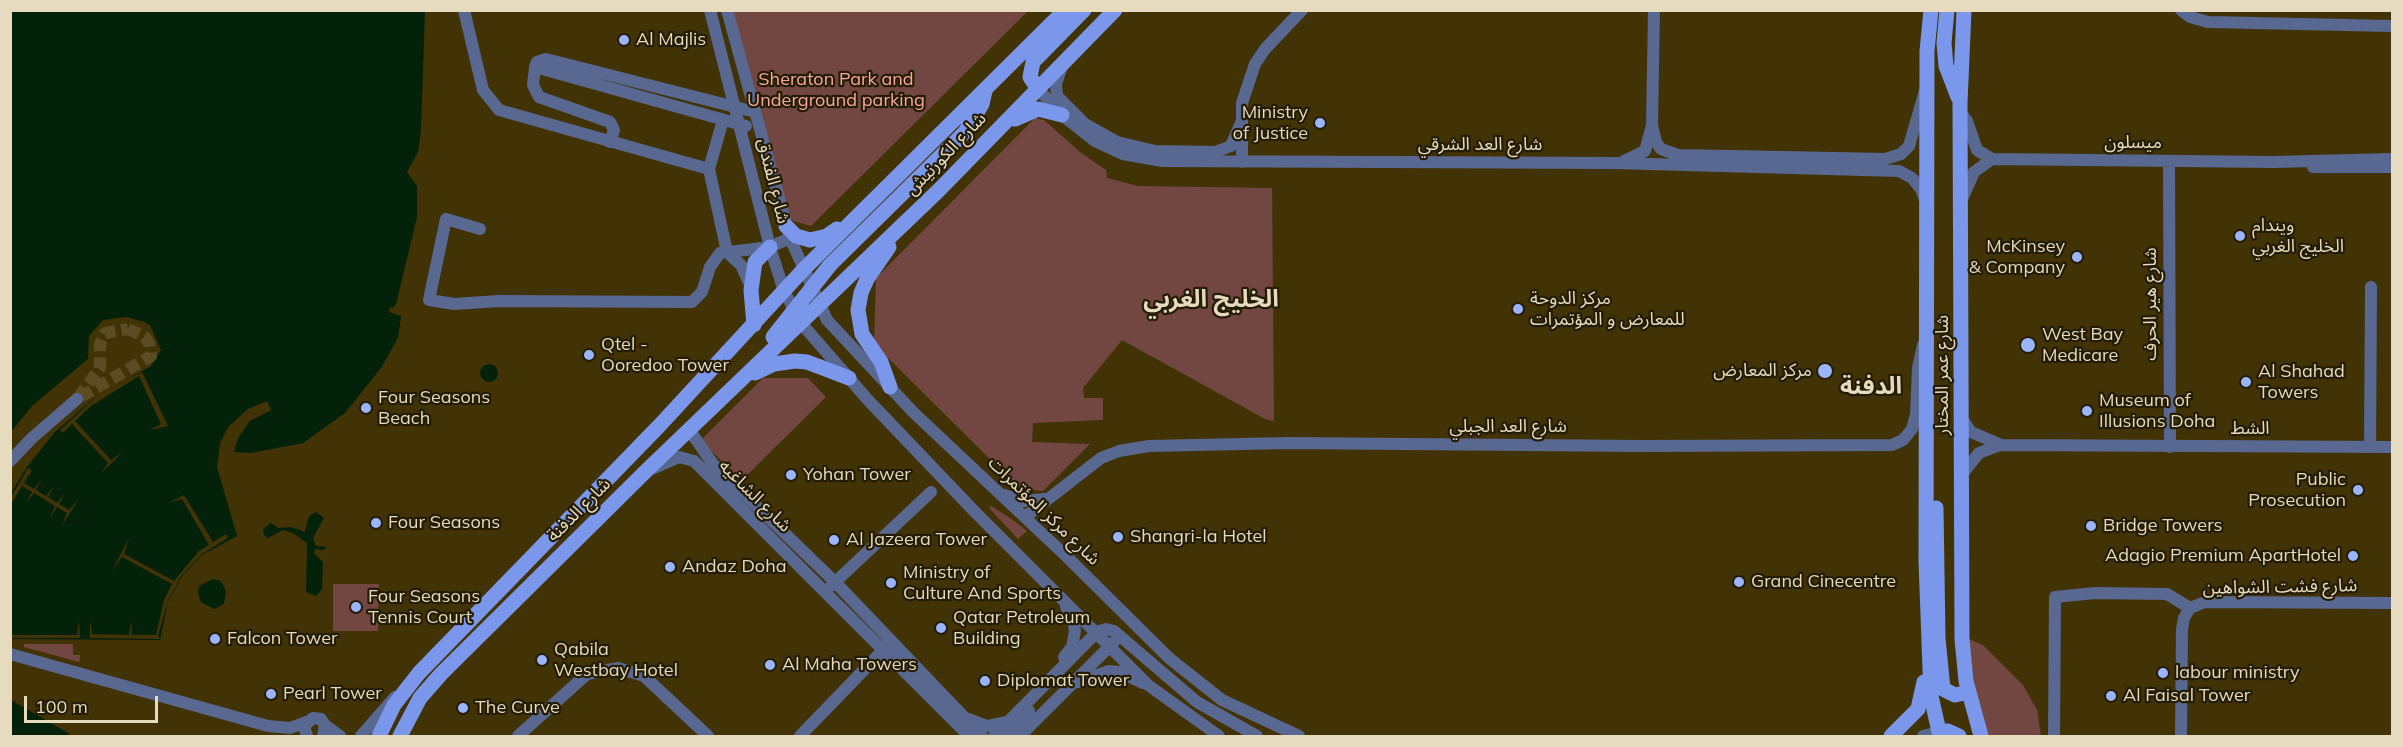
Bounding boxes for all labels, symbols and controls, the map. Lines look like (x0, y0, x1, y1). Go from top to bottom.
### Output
place label: Al Majlis (636, 29, 706, 51)
marker: Al Majlis (617, 33, 631, 47)
park label: Sheraton Park and Underground parking (747, 69, 925, 112)
place label: Ministry of Justice (1233, 102, 1308, 144)
street label: شارع الكورنيش (901, 108, 991, 200)
marker: Ministry of Justice (1313, 116, 1327, 130)
street label: ميسلون (2104, 132, 2162, 154)
street label: شارع العد الشرقي (1418, 134, 1542, 156)
street label: شارع الفندق (752, 136, 794, 226)
place label: ويندام الخليج الغربي (2252, 215, 2344, 258)
marker: ويندام الخليج الغربي (2233, 229, 2247, 243)
place label: McKinsey & Company (1969, 236, 2065, 278)
street label: شارع هير الحرف (2140, 247, 2162, 361)
marker: McKinsey & Company (2070, 250, 2084, 264)
district label: الخليج الغربي (1143, 286, 1279, 314)
place label: مركز الدوحة للمعارض و المؤتمرات (1530, 288, 1685, 330)
marker: مركز الدوحة للمعارض و المؤتمرات (1511, 302, 1525, 316)
street label: شارع عمر المختار (1932, 315, 1954, 435)
place label: West Bay Medicare (2042, 324, 2123, 366)
place label: Qtel - Ooredoo Tower (601, 334, 729, 376)
marker: West Bay Medicare (2019, 336, 2037, 354)
marker: Qtel - Ooredoo Tower (582, 348, 596, 362)
place label: مركز المعارض (1713, 360, 1812, 382)
place label: Al Shahad Towers (2258, 361, 2345, 404)
marker: مركز المعارض (1816, 362, 1834, 380)
district label: الدفنة (1840, 373, 1902, 401)
marker: Al Shahad Towers (2239, 375, 2253, 389)
place label: Four Seasons Beach (378, 387, 490, 430)
place label: Museum of Illusions Doha (2099, 390, 2215, 432)
marker: Four Seasons Beach (359, 401, 373, 415)
marker: Museum of Illusions Doha (2080, 404, 2094, 418)
street label: شارع العد الجبلي (1449, 416, 1567, 438)
street label: الشط (2230, 418, 2270, 440)
street label: شارع مركز المؤتمرات (983, 452, 1105, 570)
street label: شارع الشاغيه (714, 455, 796, 537)
place label: Yohan Tower (803, 464, 911, 486)
marker: Yohan Tower (784, 468, 798, 482)
place label: Public Prosecution (2248, 469, 2346, 512)
street label: شارع الدفنة (543, 474, 615, 546)
marker: Public Prosecution (2351, 483, 2365, 497)
place label: Four Seasons (388, 512, 500, 534)
place label: Bridge Towers (2103, 515, 2223, 537)
marker: Four Seasons (369, 516, 383, 530)
marker: Bridge Towers (2084, 519, 2098, 533)
place label: Shangri-la Hotel (1130, 526, 1267, 548)
place label: Al Jazeera Tower (846, 529, 987, 551)
marker: Shangri-la Hotel (1111, 530, 1125, 544)
marker: Al Jazeera Tower (827, 533, 841, 547)
place label: Adagio Premium ApartHotel (2105, 545, 2341, 567)
marker: Adagio Premium ApartHotel (2346, 549, 2360, 563)
place label: Andaz Doha (682, 556, 786, 578)
marker: Andaz Doha (663, 560, 677, 574)
place label: Ministry of Culture And Sports (903, 562, 1061, 604)
place label: Grand Cinecentre (1751, 571, 1896, 593)
marker: Grand Cinecentre (1732, 575, 1746, 589)
street label: شارع فشت الشواهين (2202, 575, 2358, 599)
marker: Ministry of Culture And Sports (884, 576, 898, 590)
place label: Four Seasons Tennis Court (368, 586, 480, 628)
marker: Four Seasons Tennis Court (349, 600, 363, 614)
place label: Qatar Petroleum Building (953, 607, 1090, 650)
marker: Qatar Petroleum Building (934, 621, 948, 635)
place label: Falcon Tower (227, 628, 338, 650)
marker: Falcon Tower (208, 632, 222, 646)
place label: Qabila Westbay Hotel (554, 639, 678, 682)
marker: Qabila Westbay Hotel (535, 653, 549, 667)
place label: Al Maha Towers (782, 654, 917, 676)
marker: Al Maha Towers (763, 658, 777, 672)
place label: labour ministry (2175, 662, 2299, 684)
marker: labour ministry (2156, 666, 2170, 680)
place label: Diplomat Tower (997, 670, 1129, 692)
marker: Diplomat Tower (978, 674, 992, 688)
place label: Pearl Tower (283, 683, 382, 705)
scale bar (27, 684, 160, 722)
place label: Al Faisal Tower (2123, 685, 2250, 707)
marker: Pearl Tower (264, 687, 278, 701)
marker: Al Faisal Tower (2104, 689, 2118, 703)
text: 100 m (35, 695, 88, 718)
place label: The Curve (475, 697, 560, 719)
marker: The Curve (456, 701, 470, 715)

